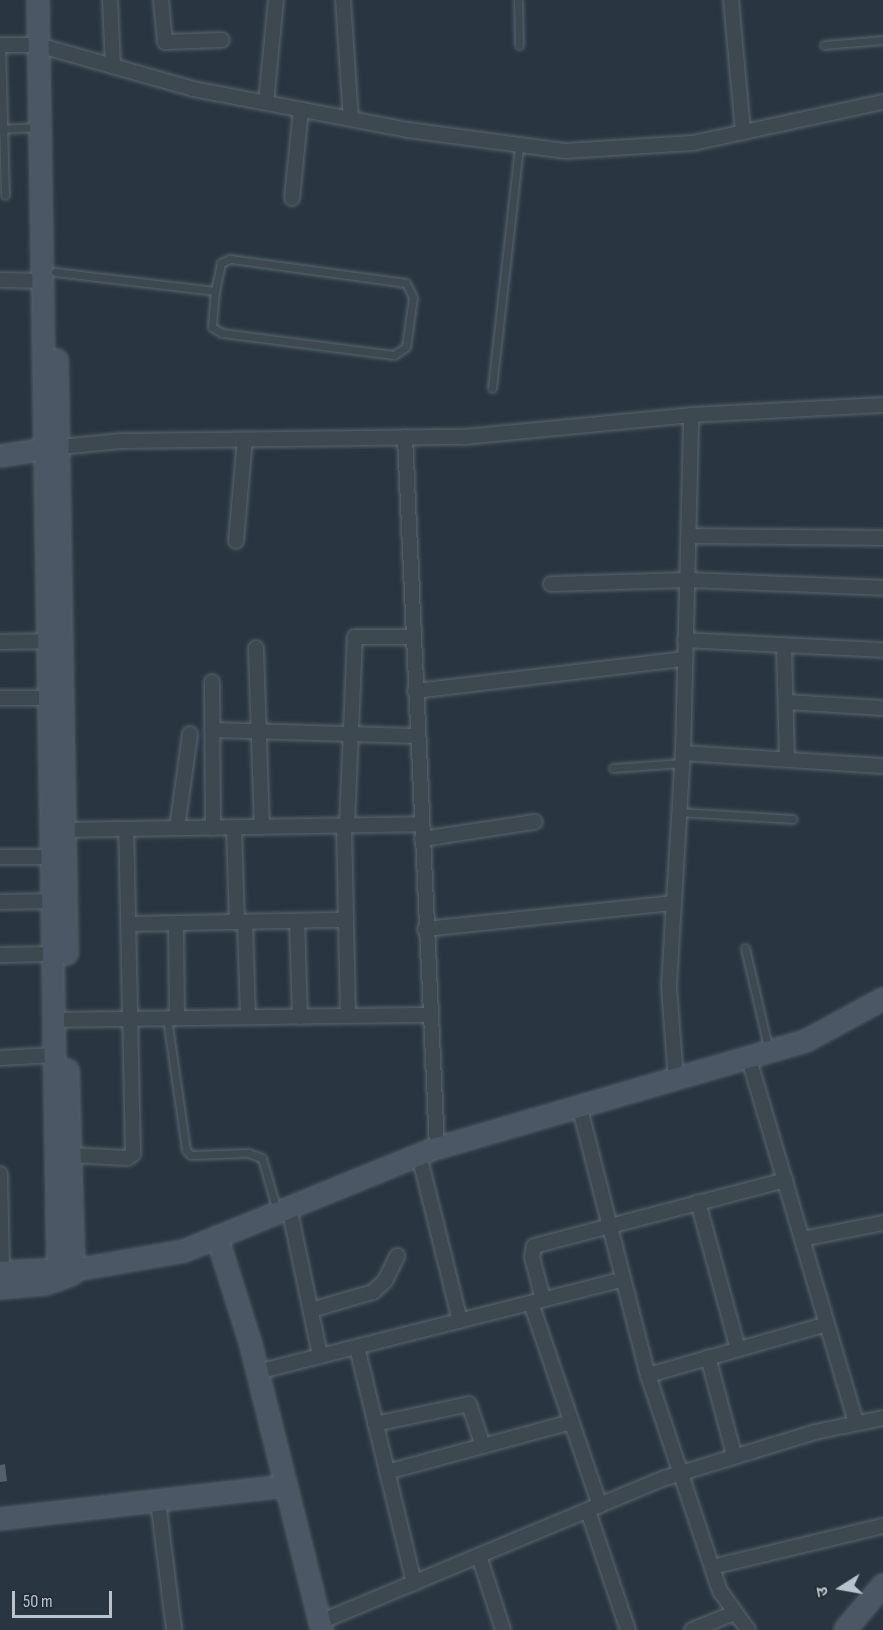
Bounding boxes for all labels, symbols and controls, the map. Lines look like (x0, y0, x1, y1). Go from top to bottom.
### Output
north arrow (811, 1558, 871, 1618)
scale bar (15, 1579, 116, 1617)
text: उ (813, 1585, 833, 1598)
text: 50 m (23, 1591, 53, 1612)

